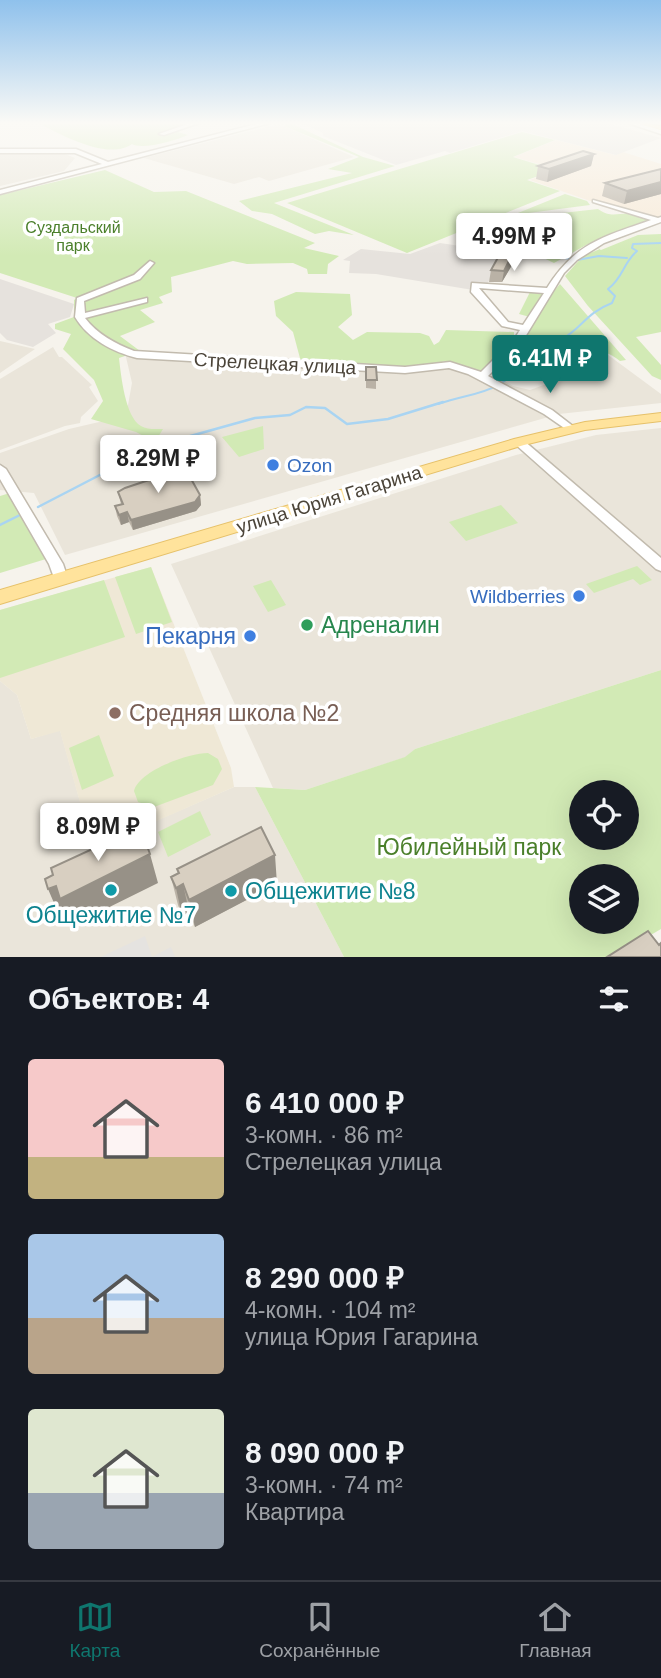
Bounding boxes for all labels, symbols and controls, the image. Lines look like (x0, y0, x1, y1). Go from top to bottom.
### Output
pin: 4.99M ₽ (449, 214, 579, 273)
park label: Суздальский парк (25, 219, 121, 254)
text: 4.99M ₽ (472, 223, 556, 249)
pin: 6.41M ₽ (485, 336, 615, 395)
text: 6.41M ₽ (508, 345, 592, 371)
street label: Стрелецкая улица (193, 349, 357, 378)
pin: 8.29M ₽ (93, 435, 223, 495)
text: 8.29M ₽ (116, 445, 200, 471)
place label: Ozon (287, 455, 332, 476)
marker: Ozon (265, 457, 281, 473)
street label: улица Юрия Гагарина (234, 461, 425, 538)
place label: Wildberries (470, 586, 565, 607)
marker: Wildberries (571, 588, 587, 604)
place label: Адреналин (321, 612, 440, 638)
marker: Адреналин (299, 617, 315, 633)
place label: Пекарня (145, 623, 236, 649)
marker: Пекарня (242, 628, 258, 644)
place label: Средняя школа №2 (129, 700, 339, 726)
marker: Средняя школа №2 (107, 705, 123, 721)
map controls (569, 780, 639, 934)
button: locate (569, 780, 639, 850)
pin: 8.09M ₽ (33, 804, 163, 863)
text: 8.09M ₽ (56, 813, 140, 839)
park label: Юбилейный парк (377, 834, 562, 860)
button: layers (569, 864, 639, 934)
place label: Общежитие №8 (245, 878, 416, 904)
marker: Общежитие №7 (103, 882, 119, 898)
marker: Общежитие №8 (223, 883, 239, 899)
place label: Общежитие №7 (26, 902, 196, 928)
icon: filters (595, 980, 633, 1018)
text: Объектов: 4 (28, 982, 209, 1015)
text: 6 410 000 ₽ (245, 1086, 404, 1119)
icon: home (84, 1087, 168, 1171)
text: 3-комн. · 86 m² (245, 1122, 403, 1148)
text: Стрелецкая улица (245, 1149, 442, 1175)
text: 8 290 000 ₽ (245, 1261, 404, 1294)
icon: home (84, 1262, 168, 1346)
text: 4-комн. · 104 m² (245, 1297, 416, 1323)
text: улица Юрия Гагарина (245, 1324, 478, 1350)
text: 8 090 000 ₽ (245, 1436, 404, 1469)
icon: home (84, 1437, 168, 1521)
text: 3-комн. · 74 m² (245, 1472, 403, 1498)
text: Квартира (245, 1499, 344, 1525)
tab: Карта (69, 1598, 120, 1662)
tab: Сохранённые (259, 1598, 380, 1662)
tab: Главная (519, 1598, 592, 1662)

